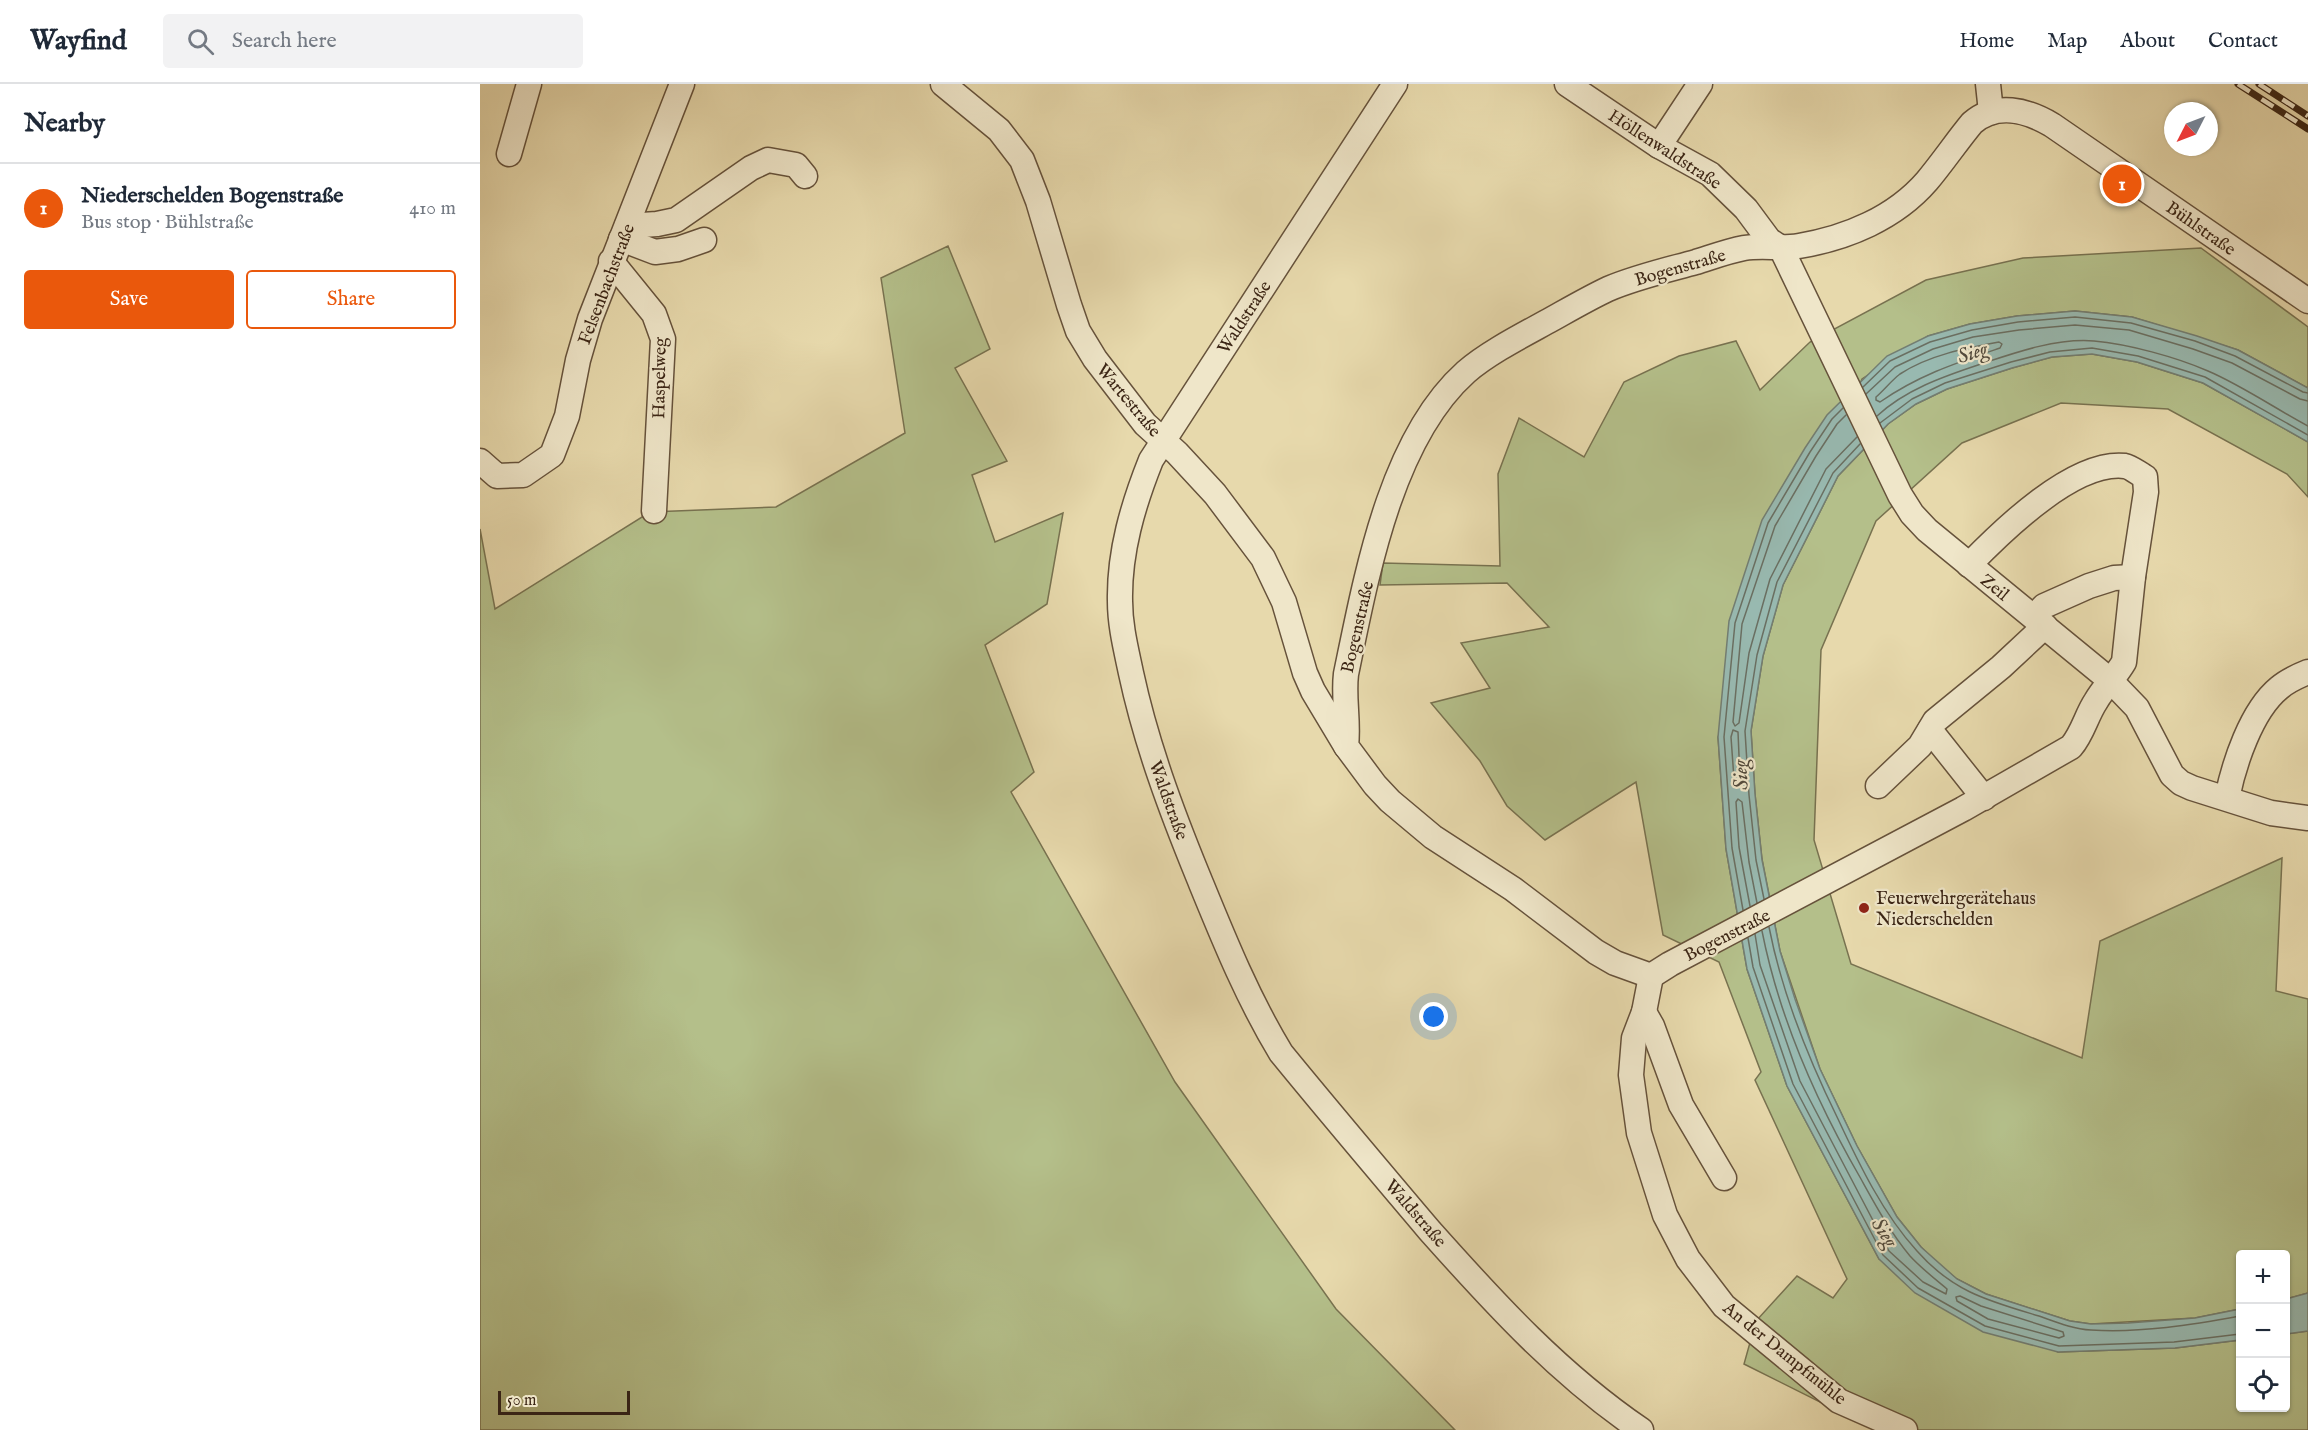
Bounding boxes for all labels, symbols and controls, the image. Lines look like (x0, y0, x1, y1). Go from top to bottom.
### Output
search box (163, 14, 583, 68)
text: Wayfind (30, 24, 127, 59)
icon: search (184, 25, 217, 58)
text: Search here (232, 27, 337, 55)
text: Home (1959, 28, 2014, 55)
text: Map (2047, 28, 2087, 55)
text: About (2120, 28, 2175, 55)
text: Contact (2208, 28, 2278, 55)
north arrow (2164, 102, 2218, 156)
street label: Höllenwaldstraße (1603, 105, 1725, 195)
text: Nearby (24, 107, 105, 140)
pin: 1 (2102, 162, 2142, 206)
text: Niederschelden Bogenstraße (81, 182, 343, 210)
text: 1 (40, 196, 47, 221)
text: 410 m (409, 196, 456, 221)
street label: Bühlstraße (2161, 197, 2240, 262)
text: Bus stop · Bühlstraße (81, 210, 254, 235)
street label: Felsenbachstraße (574, 221, 641, 348)
street label: Bogenstraße (1632, 244, 1729, 292)
button: Save (24, 270, 234, 329)
button: Share (246, 270, 456, 329)
street label: Waldstraße (1213, 277, 1277, 359)
water label: Sieg (1954, 336, 1993, 371)
street label: Haspelweg (648, 337, 673, 419)
street label: Wartestraße (1090, 359, 1165, 443)
street label: Zeil (1975, 570, 2013, 607)
street label: Bogenstraße (1337, 579, 1380, 676)
street label: Waldstraße (1143, 758, 1193, 843)
water label: Sieg (1728, 758, 1756, 791)
place label: Feuerwehrgerätehaus Niederschelden (1876, 888, 2036, 932)
marker: Feuerwehrgerätehaus Niederschelden (1857, 901, 1871, 915)
street label: Bogenstraße (1681, 905, 1775, 968)
your location (1419, 1002, 1448, 1031)
street label: Waldstraße (1379, 1175, 1451, 1253)
water label: Sieg (1864, 1213, 1903, 1254)
map controls (2236, 1250, 2290, 1412)
button: + (2236, 1250, 2290, 1304)
street label: An der Dampfmühle (1717, 1297, 1850, 1411)
button: − (2236, 1304, 2290, 1358)
button: locate (2236, 1358, 2290, 1412)
scale bar (498, 1388, 630, 1416)
text: 50 m (507, 1391, 536, 1411)

